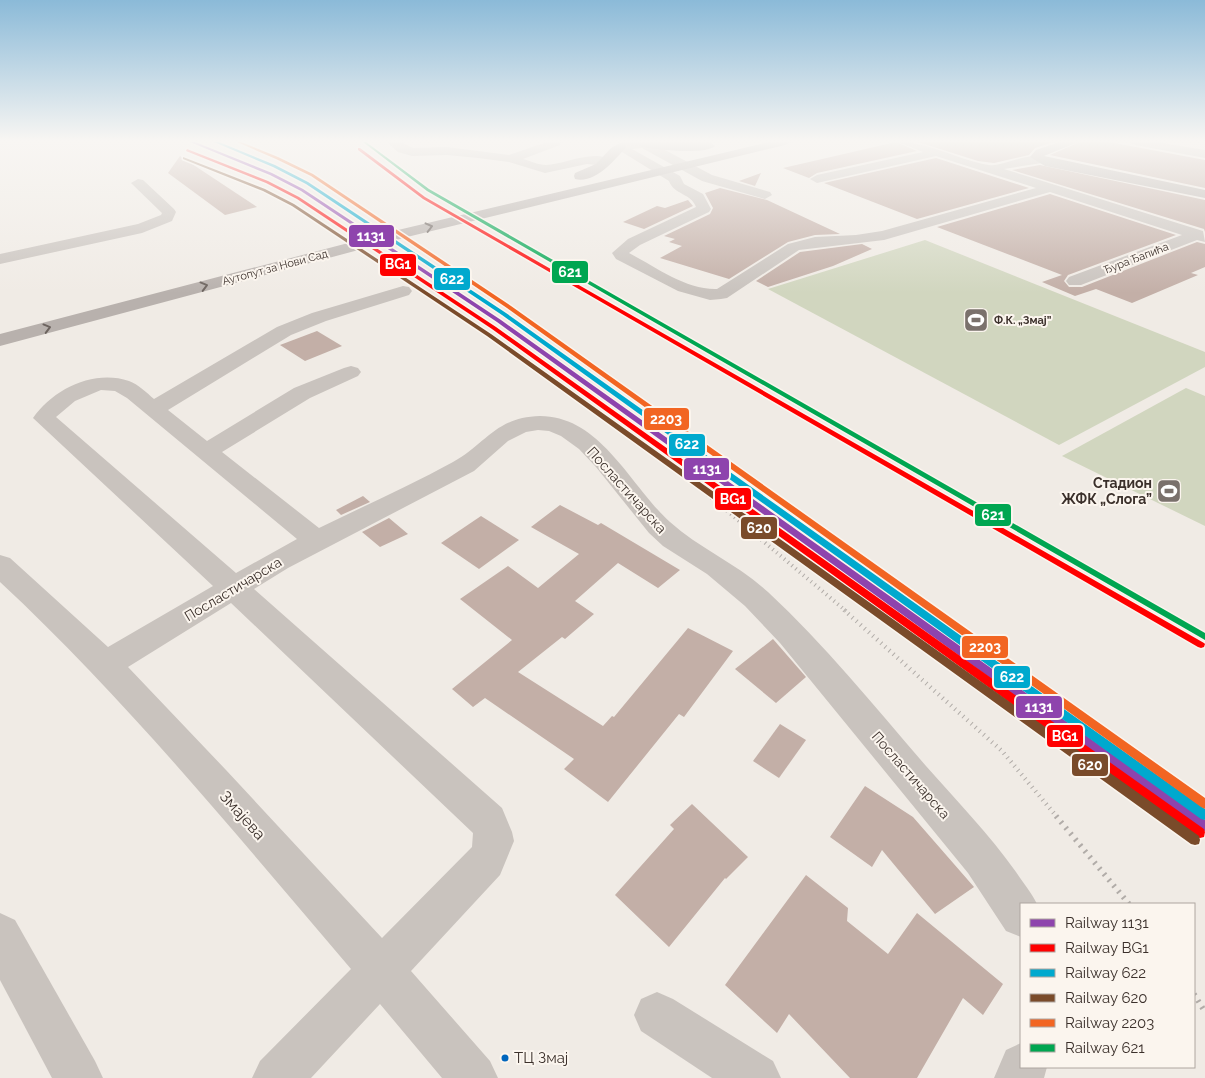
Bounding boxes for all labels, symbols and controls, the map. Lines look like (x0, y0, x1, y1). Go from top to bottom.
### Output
one-way arrow (425, 222, 434, 233)
line badge: 1131 (348, 224, 395, 248)
text: 1131 (357, 228, 385, 244)
street label: Ђура Ђапића (1102, 240, 1170, 277)
street label: Аутопут за Нови Сад (221, 247, 330, 288)
line badge: BG1 (379, 253, 417, 277)
text: BG1 (385, 256, 411, 272)
line badge: 621 (551, 260, 589, 284)
text: 621 (558, 264, 582, 280)
line badge: 622 (433, 267, 471, 291)
text: 622 (440, 271, 464, 287)
one-way arrow (200, 281, 209, 292)
sports icon: Ф.К. „Змај” (963, 307, 989, 333)
place label: Ф.К. „Змај” (994, 314, 1052, 327)
one-way arrow (43, 323, 52, 334)
line badge: 2203 (643, 407, 690, 431)
text: 2203 (650, 411, 682, 427)
line badge: 622 (668, 433, 706, 457)
text: 622 (675, 436, 699, 452)
street label: Посластичарска (584, 444, 670, 536)
line badge: 1131 (683, 457, 730, 481)
text: 1131 (693, 461, 721, 477)
place label: Стадион ЖФК „Слога” (1061, 475, 1152, 507)
sports icon: Стадион ЖФК „Слога” (1156, 478, 1182, 504)
line badge: BG1 (714, 487, 752, 511)
text: BG1 (720, 491, 746, 507)
line badge: 621 (974, 503, 1012, 527)
text: 621 (981, 507, 1005, 523)
line badge: 620 (740, 516, 778, 540)
text: 620 (747, 520, 772, 536)
street label: Посластичарска (182, 554, 284, 624)
line badge: 2203 (961, 635, 1009, 659)
text: 2203 (969, 639, 1001, 655)
line badge: 622 (993, 665, 1031, 689)
text: 622 (1000, 669, 1024, 685)
line badge: 1131 (1015, 695, 1063, 719)
text: 1131 (1025, 699, 1053, 715)
line badge: BG1 (1046, 724, 1084, 748)
street label: Посластичарска (869, 728, 953, 822)
text: BG1 (1052, 728, 1078, 744)
line badge: 620 (1071, 753, 1109, 777)
text: 620 (1078, 757, 1103, 773)
street label: Змајева (216, 787, 269, 844)
legend (1020, 903, 1195, 1068)
text: Railway 1131 (1065, 914, 1149, 932)
text: Railway BG1 (1065, 939, 1149, 957)
text: Railway 622 (1065, 964, 1146, 982)
text: Railway 620 (1065, 989, 1147, 1007)
text: Railway 2203 (1065, 1014, 1154, 1032)
text: Railway 621 (1065, 1039, 1145, 1057)
place label: ТЦ Змај (514, 1049, 568, 1067)
marker: ТЦ Змај (500, 1053, 510, 1063)

